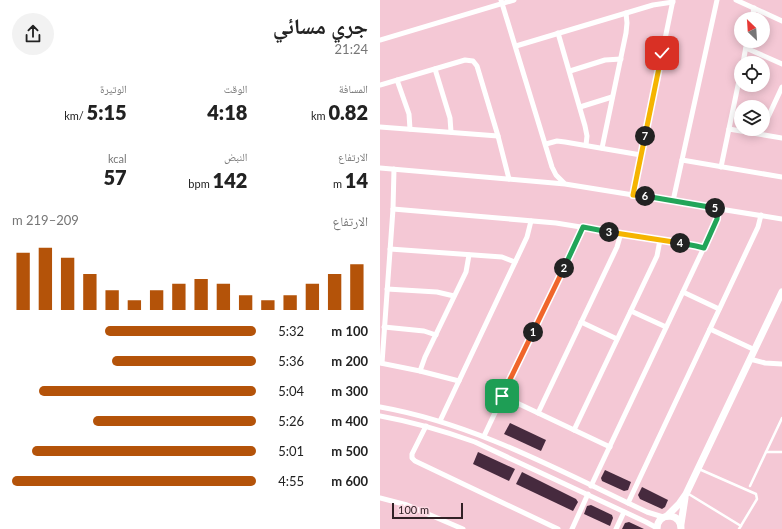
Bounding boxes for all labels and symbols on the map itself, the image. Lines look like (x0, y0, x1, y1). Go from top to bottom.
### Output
north arrow (734, 12, 770, 48)
pin (645, 36, 679, 70)
pin: 7 (635, 126, 655, 146)
pin: 6 (635, 186, 655, 206)
pin: 5 (705, 198, 725, 218)
pin: 3 (599, 222, 619, 242)
pin: 4 (670, 233, 690, 253)
pin: 2 (554, 258, 574, 278)
pin: 1 (523, 322, 543, 342)
pin (485, 379, 519, 413)
scale bar (392, 501, 463, 520)

